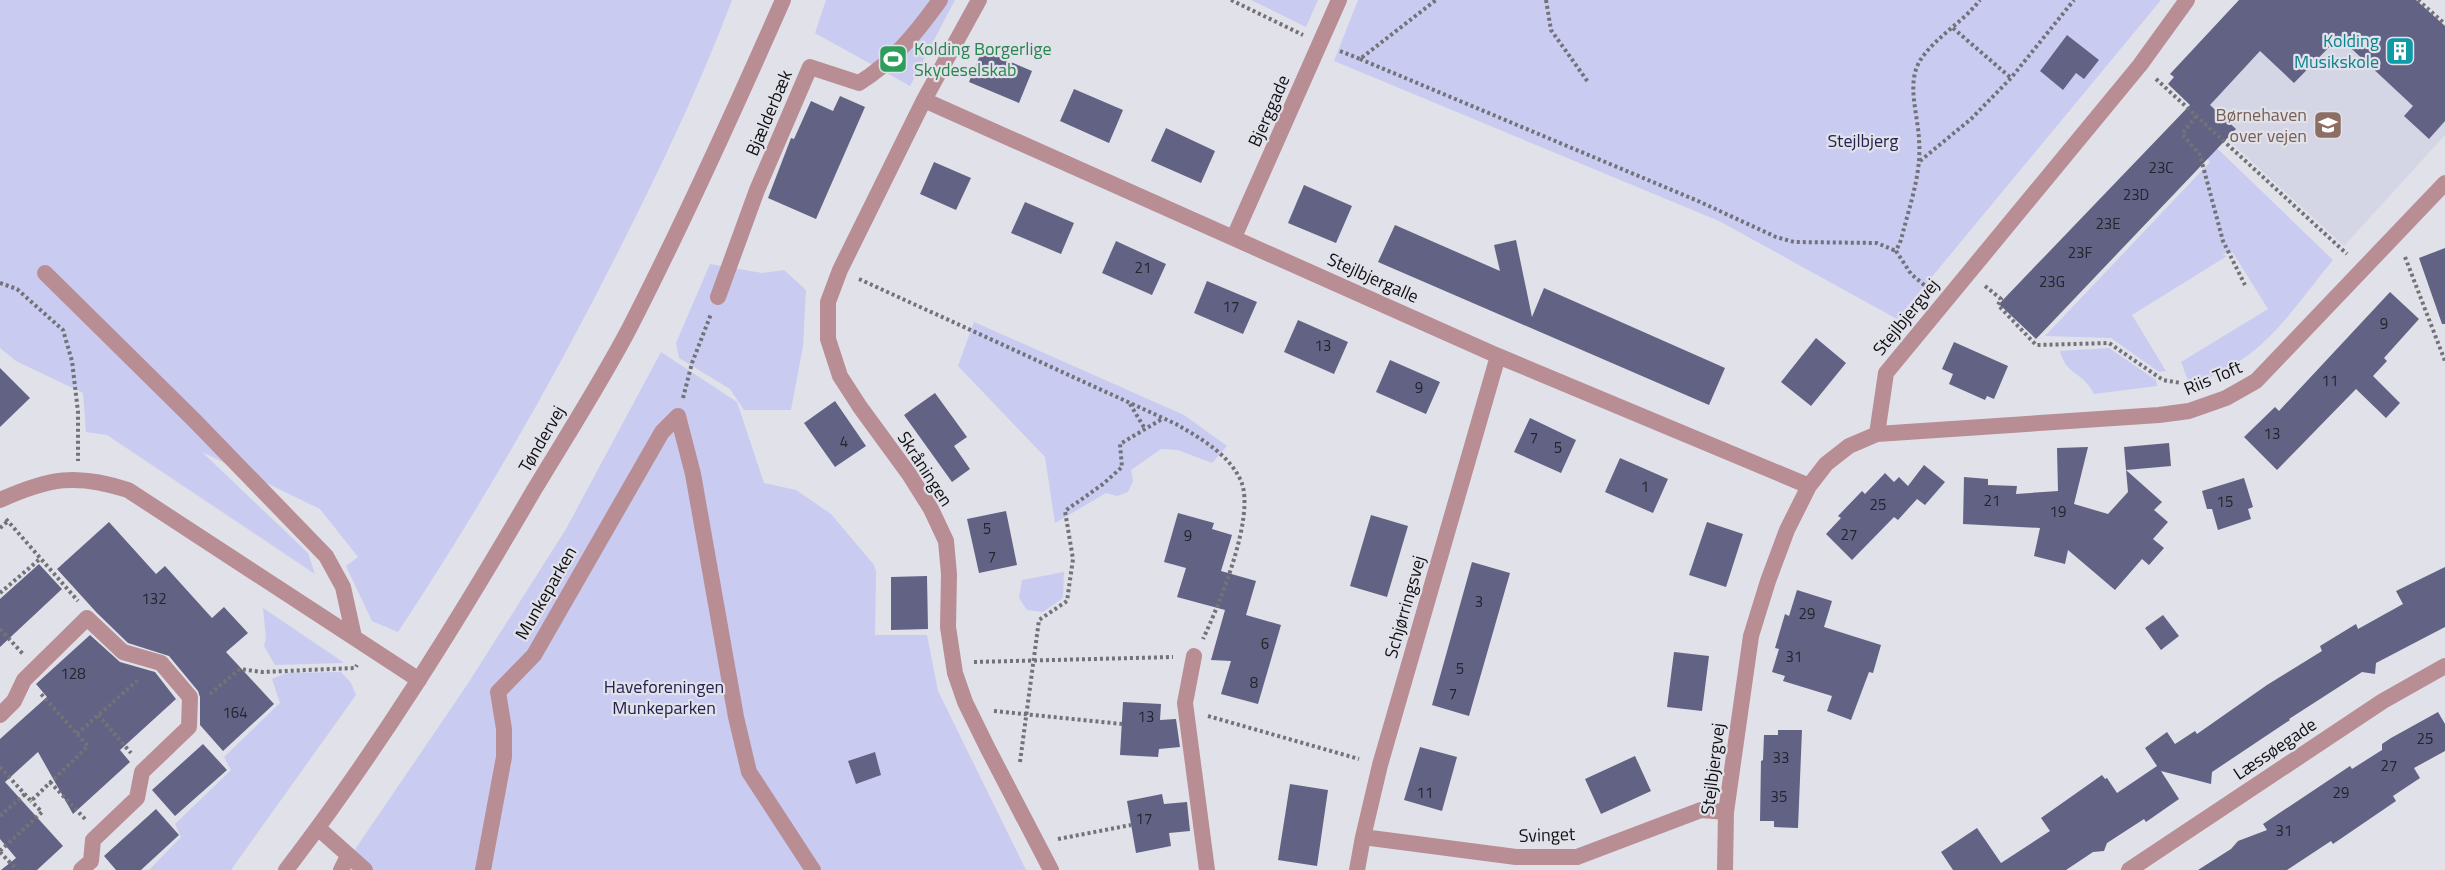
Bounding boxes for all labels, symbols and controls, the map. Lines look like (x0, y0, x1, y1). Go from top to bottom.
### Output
place label: Kolding Musikskole (2294, 27, 2379, 75)
place label: Kolding Borgerlige Skydeselskab (914, 35, 1052, 83)
building icon: Kolding Musikskole (2384, 35, 2416, 67)
sports icon: Kolding Borgerlige Skydeselskab (877, 43, 909, 75)
street label: Bjælderbæk (738, 65, 799, 160)
street label: Bjerggade (1241, 70, 1296, 151)
place label: Børnehaven over vejen (2216, 101, 2307, 149)
school or university icon: Børnehaven over vejen (2312, 109, 2344, 141)
park label: Stejlbjerg (1828, 127, 1898, 154)
house number: 23C (2149, 156, 2173, 179)
house number: 23D (2123, 183, 2149, 206)
house number: 23E (2095, 212, 2121, 235)
house number: 23F (2068, 241, 2092, 264)
street label: Stejlbjergalle (1323, 245, 1423, 310)
house number: 21 (1135, 256, 1151, 279)
house number: 23G (2039, 270, 2065, 293)
street label: Stejlbjergvej (1866, 272, 1945, 361)
house number: 17 (1223, 295, 1239, 318)
house number: 9 (2380, 312, 2388, 335)
house number: 13 (1315, 334, 1331, 357)
street label: Riis Toft (2179, 353, 2247, 402)
house number: 11 (2322, 369, 2338, 392)
house number: 9 (1415, 376, 1423, 399)
street label: Tøndervej (512, 400, 572, 477)
house number: 13 (2264, 422, 2280, 445)
street label: Skråningen (891, 426, 960, 512)
house number: 7 (1530, 426, 1538, 449)
house number: 4 (840, 430, 848, 453)
house number: 5 (1554, 436, 1562, 459)
house number: 1 (1641, 475, 1649, 498)
house number: 21 (1984, 489, 2000, 512)
house number: 15 (2217, 490, 2233, 513)
house number: 25 (1870, 493, 1886, 516)
house number: 19 (2050, 500, 2066, 523)
house number: 5 (983, 517, 991, 540)
house number: 27 (1841, 523, 1857, 546)
house number: 9 (1184, 524, 1192, 547)
street label: Munkeparken (508, 541, 583, 644)
house number: 7 (988, 545, 996, 568)
street label: Schjørringsvej (1377, 552, 1432, 661)
house number: 132 (141, 587, 167, 610)
house number: 3 (1475, 590, 1483, 613)
house number: 29 (1799, 602, 1815, 625)
house number: 6 (1261, 632, 1269, 655)
house number: 31 (1786, 645, 1802, 668)
house number: 5 (1456, 657, 1464, 680)
house number: 128 (60, 662, 86, 685)
house number: 8 (1250, 671, 1258, 694)
park label: Haveforeningen Munkeparken (604, 673, 724, 721)
house number: 7 (1449, 682, 1457, 705)
house number: 164 (222, 701, 248, 724)
house number: 13 (1138, 705, 1154, 728)
street label: Læssøegade (2228, 711, 2322, 786)
street label: Stejlbjergvej (1693, 721, 1732, 816)
house number: 25 (2417, 727, 2433, 750)
house number: 33 (1773, 746, 1789, 769)
house number: 27 (2381, 754, 2397, 777)
house number: 11 (1417, 781, 1433, 804)
house number: 29 (2333, 781, 2349, 804)
house number: 35 (1771, 785, 1787, 808)
house number: 17 (1136, 807, 1152, 830)
house number: 31 (2276, 819, 2292, 842)
street label: Svinget (1518, 820, 1576, 849)

